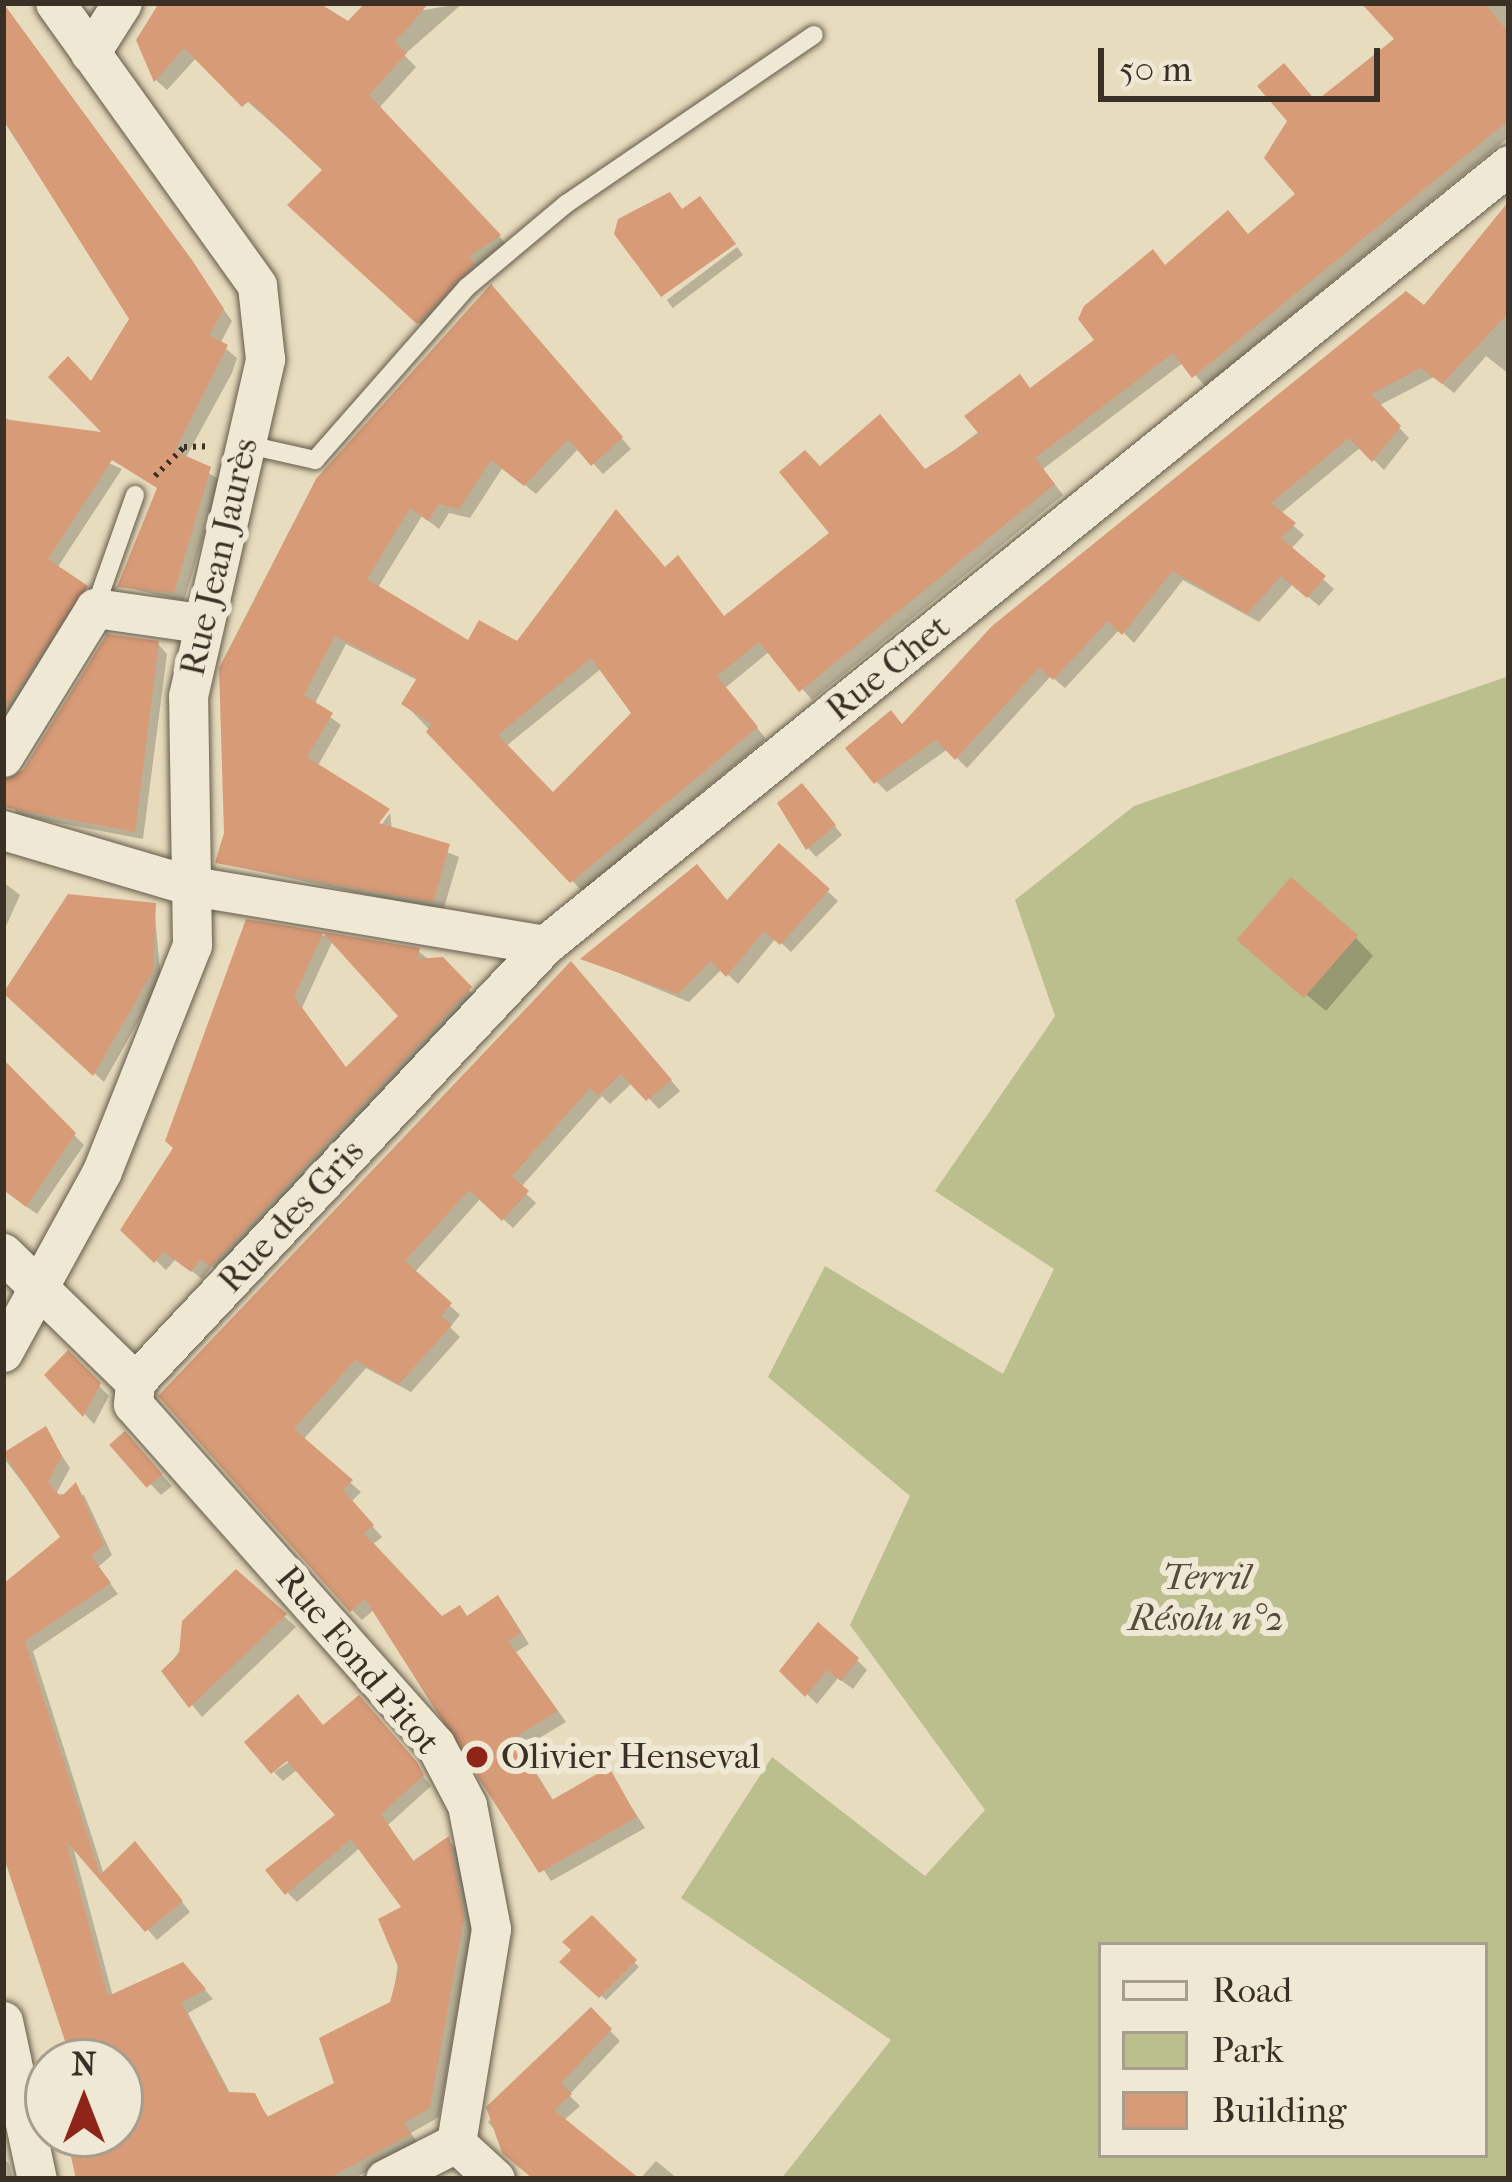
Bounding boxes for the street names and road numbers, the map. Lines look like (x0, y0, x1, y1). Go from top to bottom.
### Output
street label: Rue Jean Jaurès (171, 434, 267, 680)
street label: Rue Chet (818, 605, 958, 731)
street label: Rue des Gris (209, 1130, 373, 1302)
street label: Rue Fond Pitot (267, 1557, 449, 1763)

